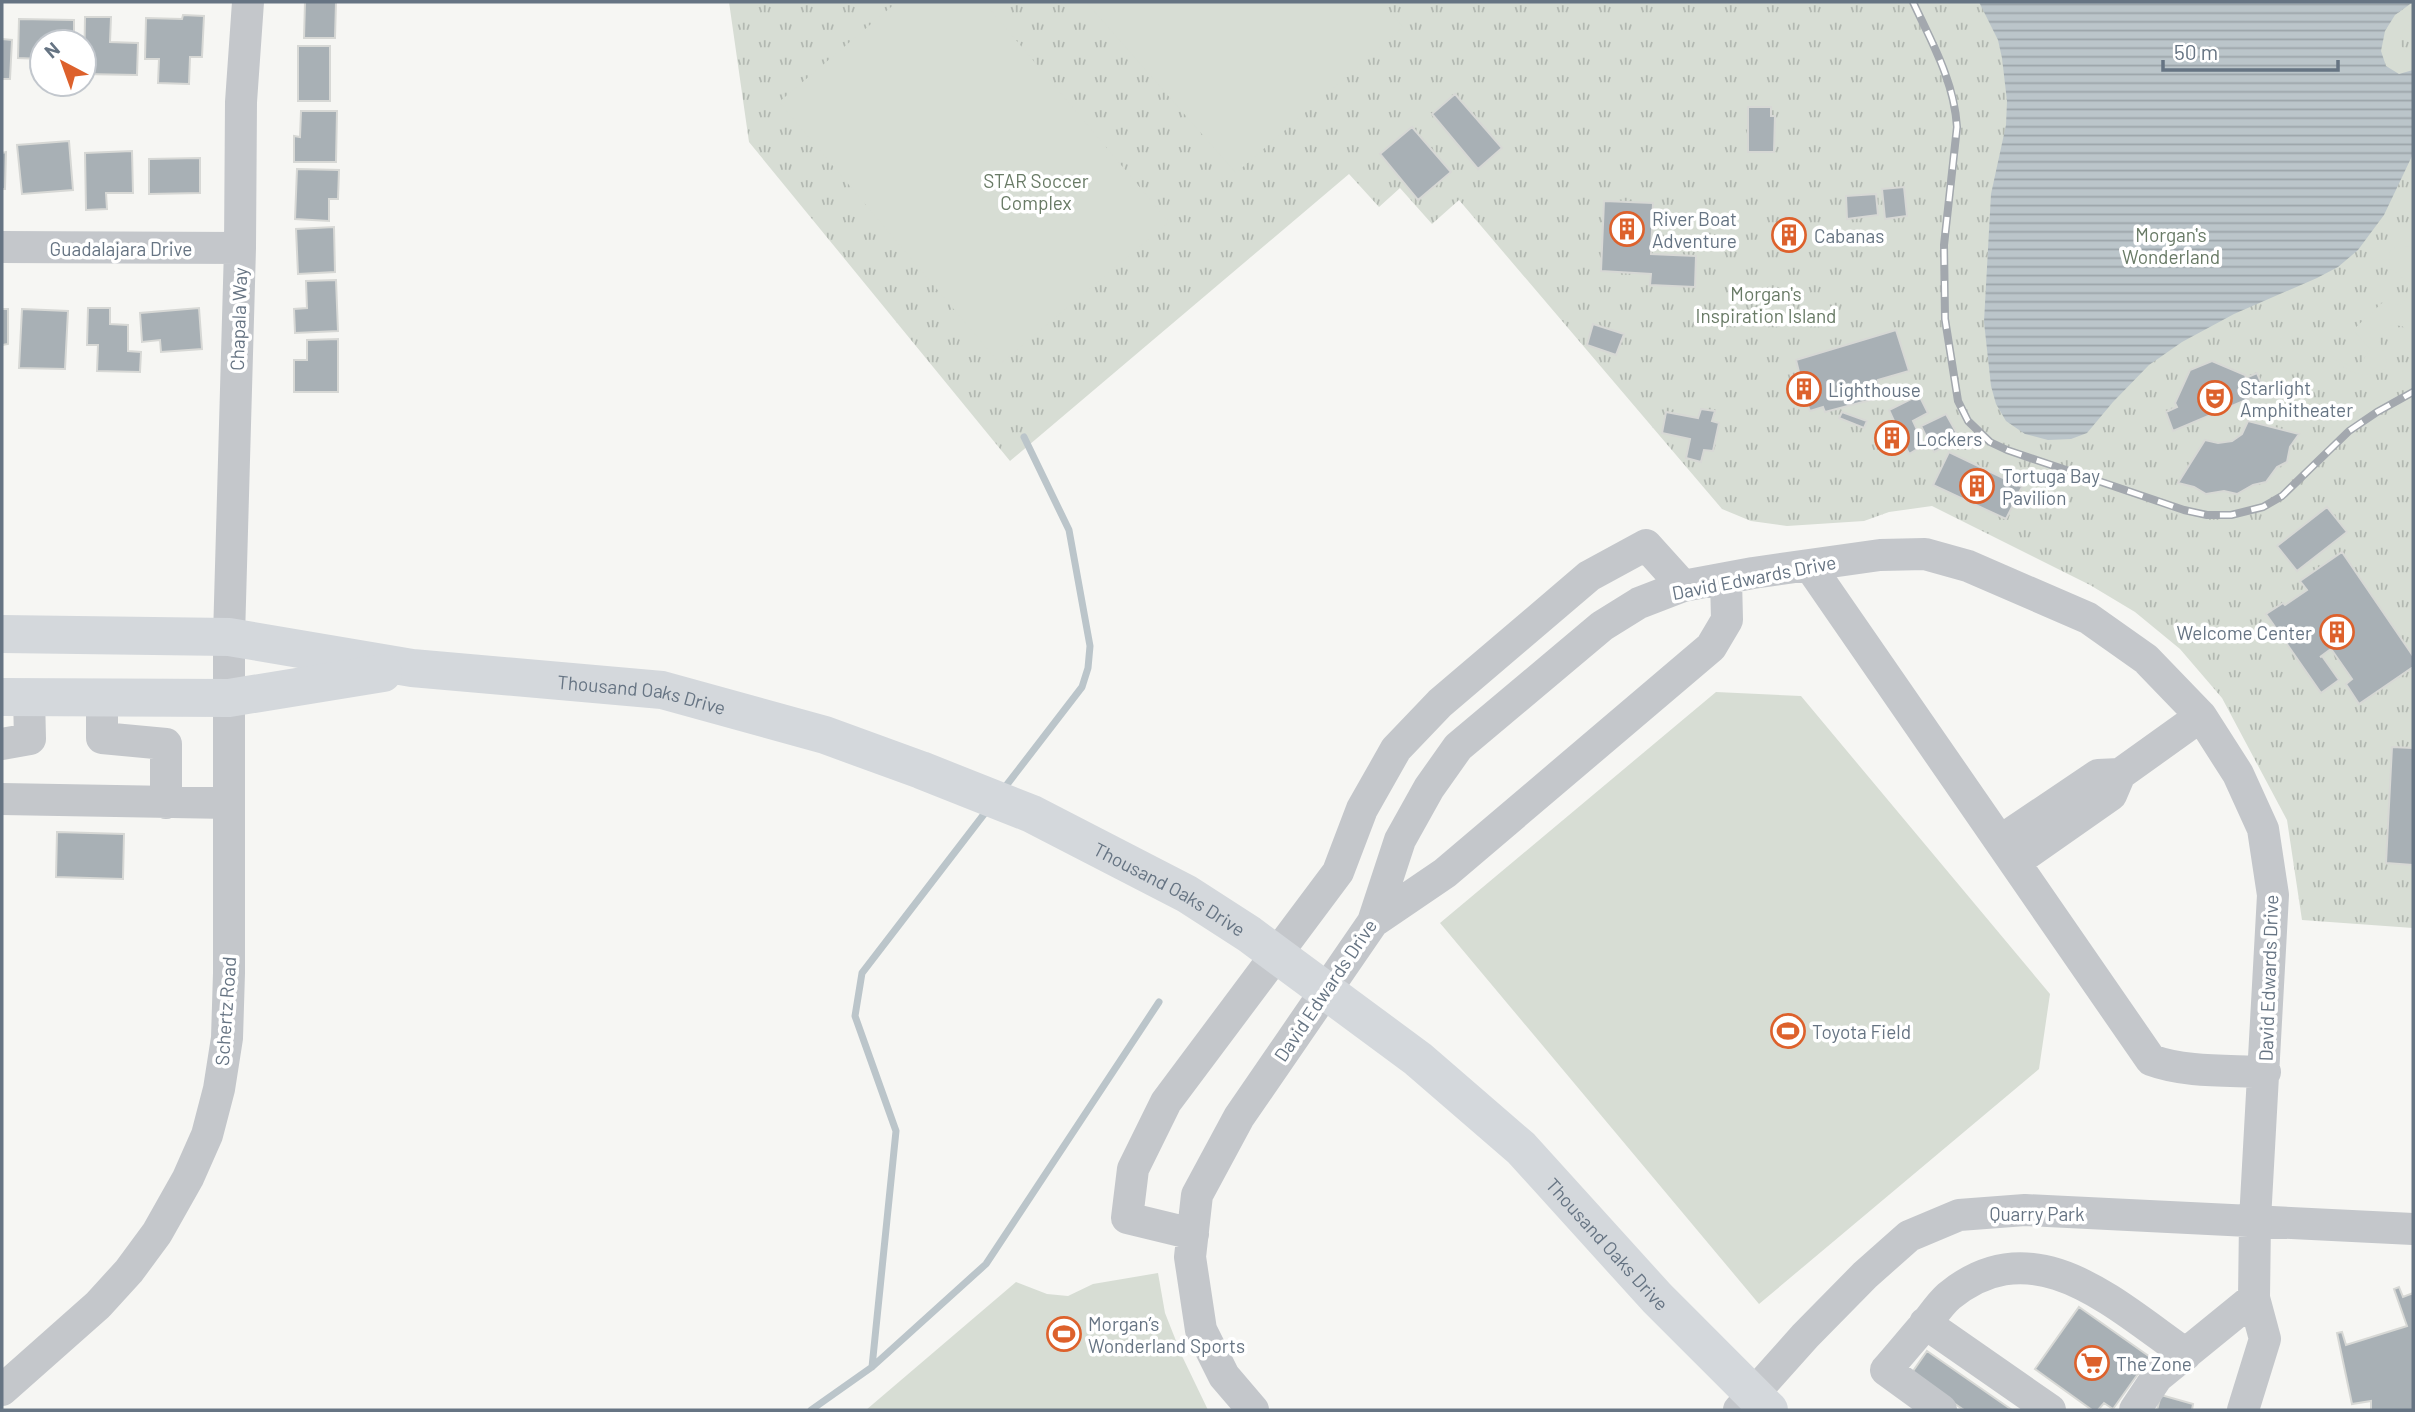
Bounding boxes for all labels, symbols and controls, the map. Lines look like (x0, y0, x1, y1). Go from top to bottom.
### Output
north arrow (28, 28, 98, 98)
scale bar (2163, 28, 2338, 72)
text: N (39, 37, 64, 63)
text: 50 m (2174, 39, 2218, 64)
park label: STAR Soccer Complex (983, 169, 1089, 214)
place label: River Boat Adventure (1652, 207, 1737, 252)
building icon: River Boat Adventure (1608, 210, 1646, 248)
building icon: Cabanas (1770, 216, 1808, 254)
park label: Morgan's Wonderland (2122, 223, 2220, 268)
place label: Cabanas (1814, 224, 1884, 247)
street label: Guadalajara Drive (50, 237, 192, 260)
street label: Chapala Way (225, 267, 251, 371)
park label: Morgan's Inspiration Island (1696, 282, 1836, 327)
building icon: Lighthouse (1785, 370, 1823, 408)
place label: Starlight Amphitheater (2240, 376, 2353, 421)
place label: Lighthouse (1828, 378, 1921, 401)
theatre icon: Starlight Amphitheater (2196, 379, 2234, 417)
building icon: Lockers (1873, 419, 1911, 457)
place label: Lockers (1916, 427, 1982, 450)
place label: Tortuga Bay Pavilion (2002, 464, 2100, 509)
building icon: Tortuga Bay Pavilion (1958, 467, 1996, 505)
street label: David Edwards Drive (1670, 550, 1838, 604)
building icon: Welcome Center (2318, 613, 2356, 651)
place label: Welcome Center (2177, 621, 2312, 644)
street label: Thousand Oaks Drive (556, 669, 729, 719)
street label: Thousand Oaks Drive (1090, 836, 1250, 940)
street label: David Edwards Drive (2254, 894, 2282, 1062)
street label: David Edwards Drive (1269, 914, 1381, 1066)
street label: Schertz Road (210, 956, 240, 1066)
sports icon: Toyota Field (1769, 1012, 1807, 1050)
place label: Toyota Field (1812, 1020, 1911, 1043)
street label: Thousand Oaks Drive (1542, 1173, 1674, 1315)
street label: Quarry Park (1989, 1202, 2085, 1225)
place label: Morgan’s Wonderland Sports (1088, 1312, 1245, 1357)
sports icon: Morgan’s Wonderland Sports (1045, 1315, 1083, 1353)
supermarket icon: The Zone (2073, 1344, 2111, 1382)
place label: The Zone (2116, 1352, 2192, 1375)

